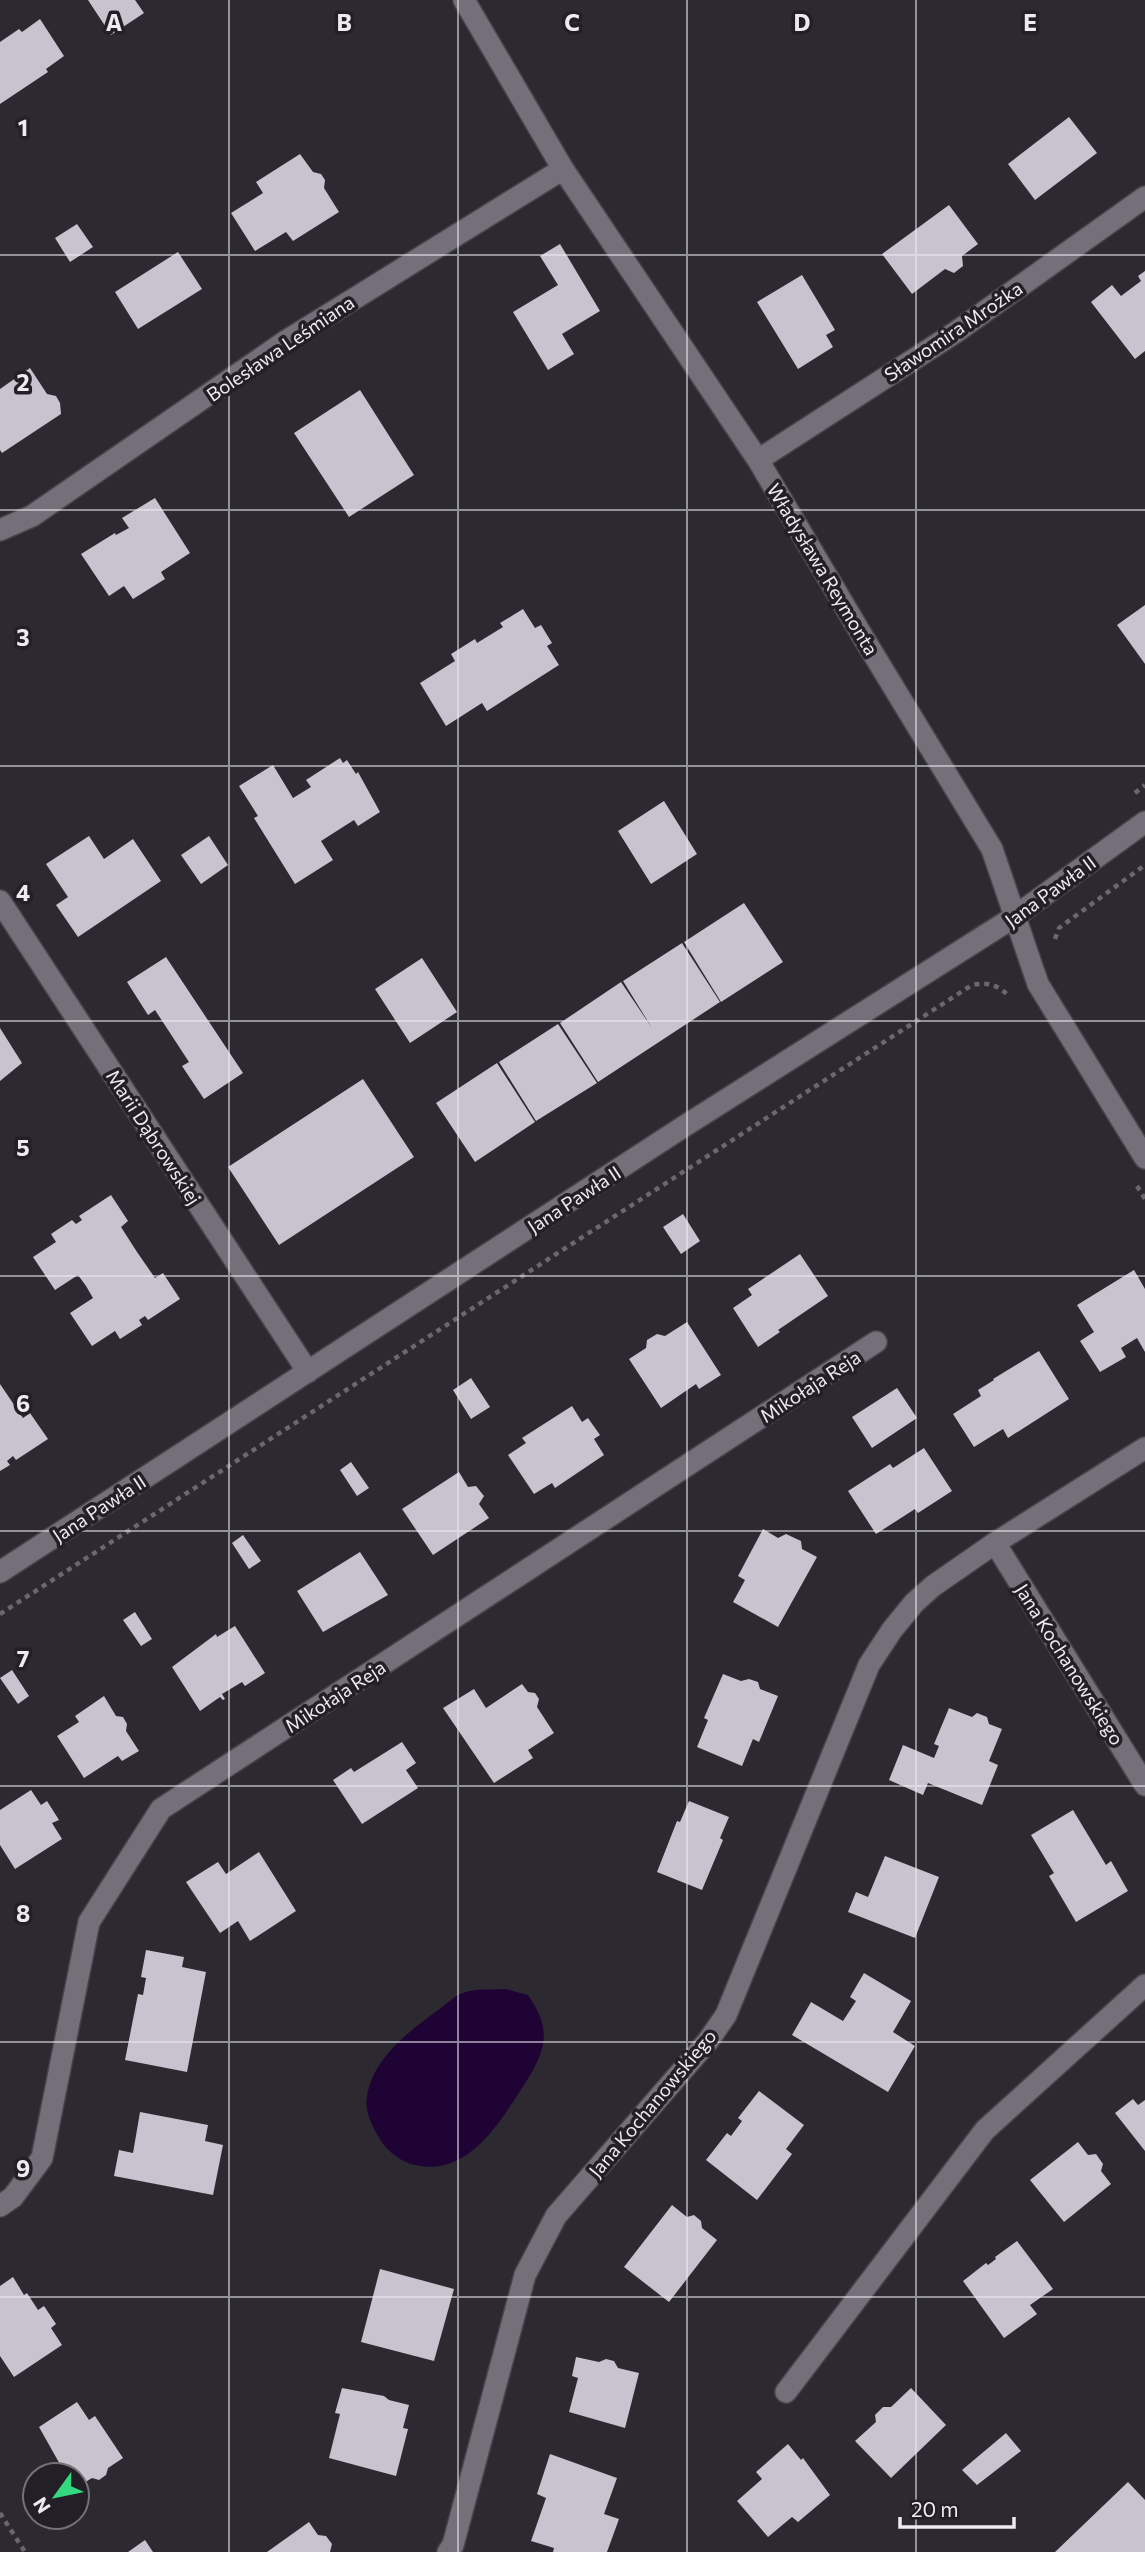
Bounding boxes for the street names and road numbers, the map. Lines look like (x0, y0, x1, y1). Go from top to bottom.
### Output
street label: Sławomira Mrożka (880, 276, 1026, 386)
street label: Bolesława Leśmiana (202, 290, 358, 406)
street label: Władysława Reymonta (763, 479, 883, 659)
street label: Jana Pawła II (1000, 850, 1100, 932)
street label: Marii Dąbrowskiej (102, 1065, 206, 1209)
street label: Jana Pawła II (523, 1160, 625, 1238)
street label: Mikołaja Reja (755, 1345, 865, 1427)
street label: Jana Pawła II (48, 1469, 150, 1547)
street label: Jana Kochanowskiego (1011, 1579, 1129, 1749)
street label: Mikołaja Reja (280, 1655, 390, 1737)
street label: Jana Kochanowskiego (583, 2024, 721, 2182)

